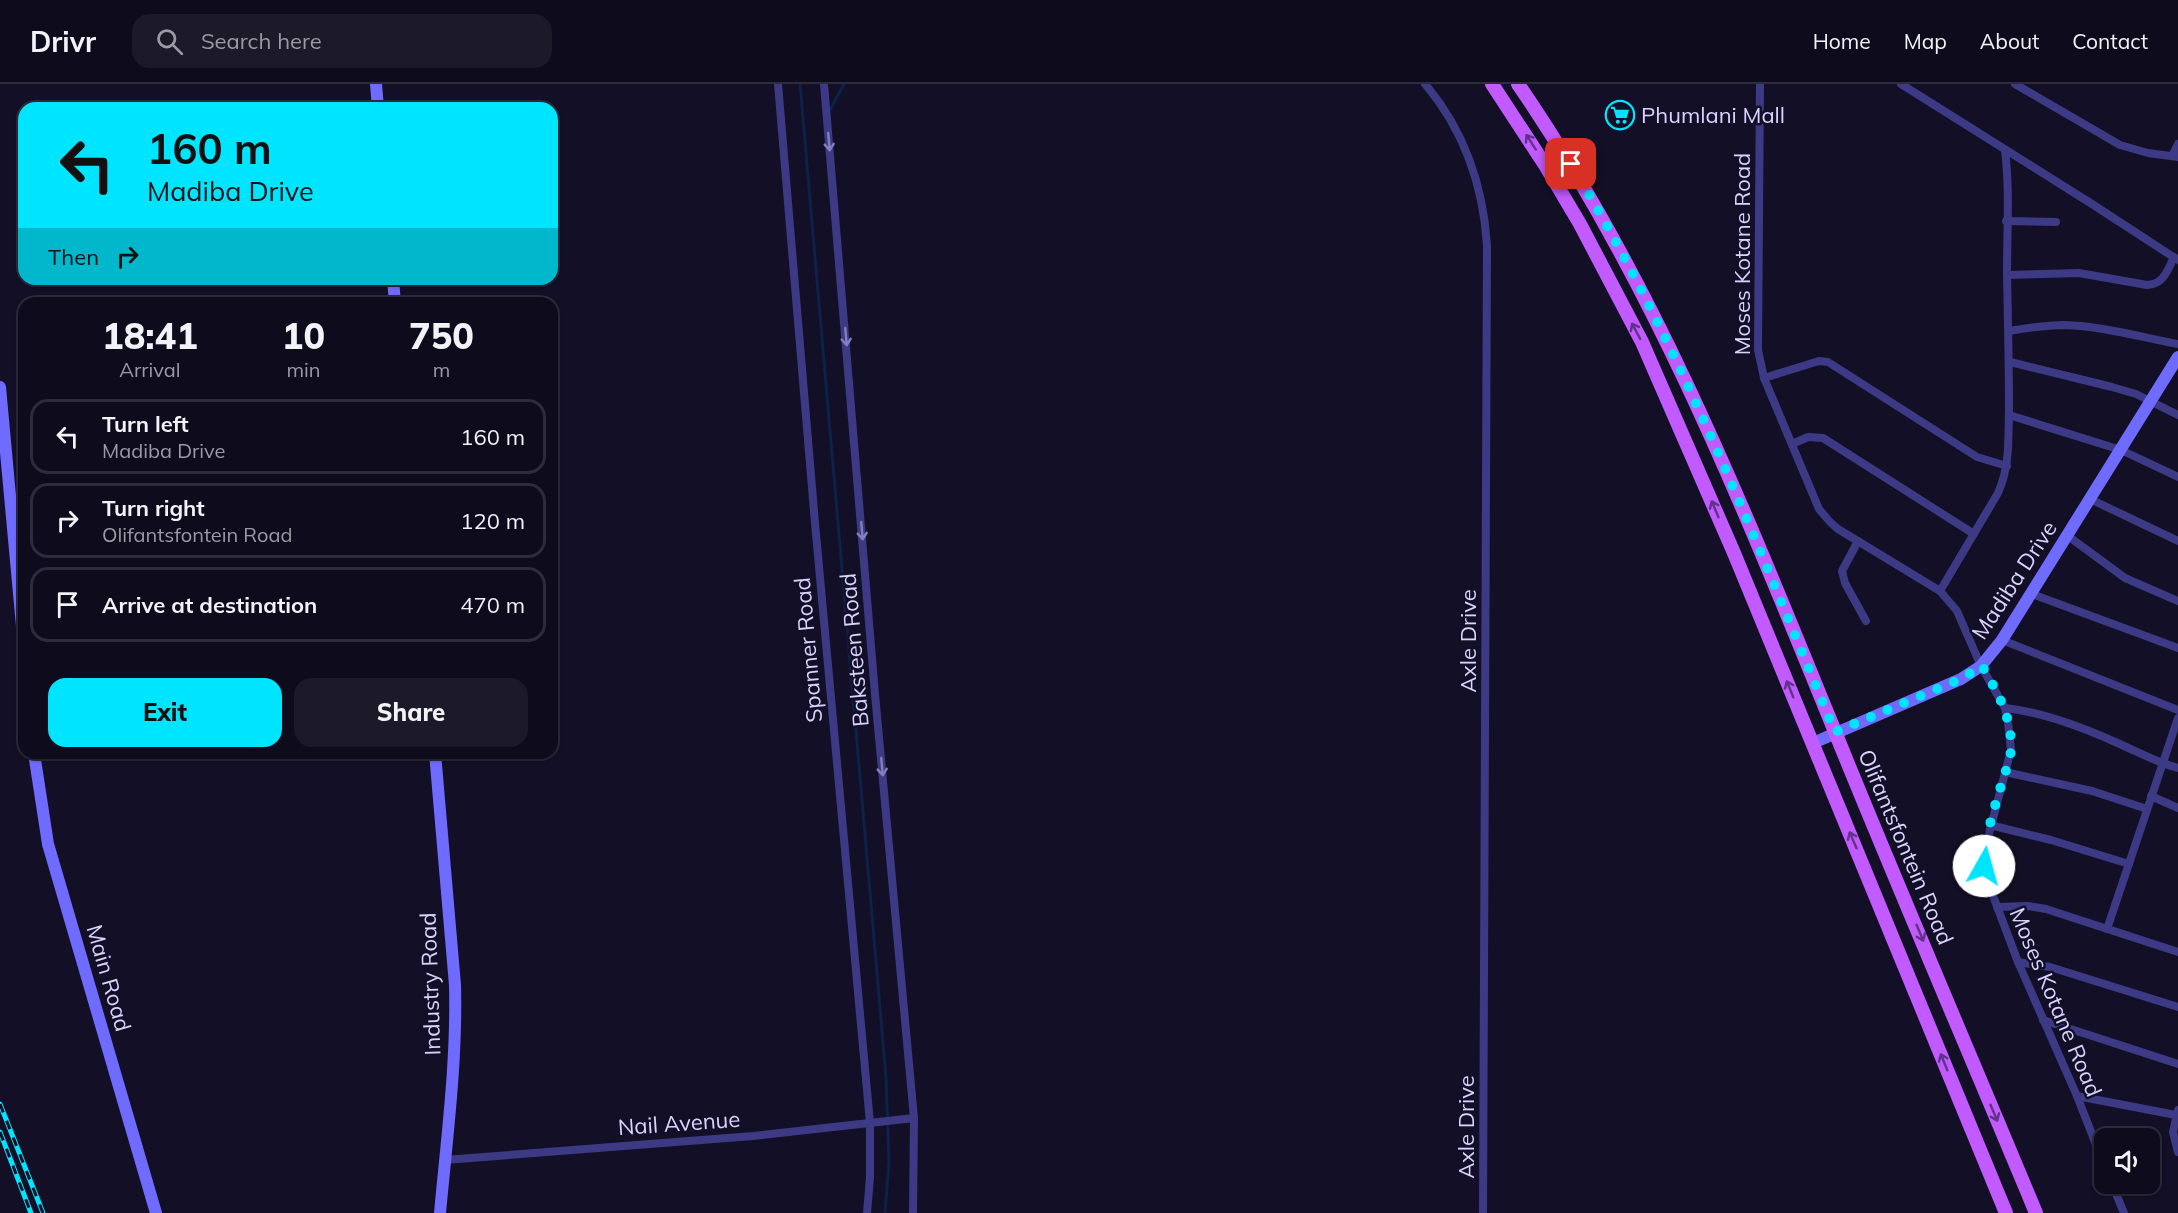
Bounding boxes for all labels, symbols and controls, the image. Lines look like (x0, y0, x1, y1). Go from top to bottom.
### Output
search box (132, 14, 552, 68)
text: Drivr (30, 24, 96, 59)
icon: search (153, 25, 186, 58)
text: Search here (201, 27, 322, 55)
text: Home (1813, 28, 1871, 54)
text: Map (1904, 28, 1947, 54)
text: About (1980, 28, 2039, 54)
text: Contact (2072, 28, 2148, 54)
supermarket icon: Phumlani Mall (1604, 99, 1636, 131)
place label: Phumlani Mall (1641, 101, 1785, 129)
text: 160 m (147, 122, 272, 175)
icon: left (48, 126, 126, 204)
one-way arrow (824, 132, 835, 152)
one-way arrow (1525, 135, 1537, 151)
pin (1545, 138, 1596, 189)
icon: arrive (1554, 147, 1587, 180)
street label: Moses Kotane Road (1728, 153, 1756, 355)
text: Madiba Drive (147, 174, 314, 208)
icon: right (111, 240, 144, 273)
text: Then (48, 243, 99, 271)
text: 18:41 (102, 313, 198, 358)
text: 10 (282, 313, 325, 358)
text: 750 (409, 313, 474, 358)
one-way arrow (1630, 323, 1641, 341)
one-way arrow (841, 326, 852, 346)
text: Arrival (119, 357, 181, 382)
text: min (286, 357, 320, 382)
text: m (433, 357, 450, 382)
text: Turn left (102, 410, 189, 438)
icon: left (51, 420, 84, 453)
text: 160 m (460, 423, 525, 451)
text: Madiba Drive (102, 438, 225, 463)
text: Turn right (102, 494, 205, 522)
one-way arrow (1709, 501, 1720, 519)
icon: right (51, 504, 84, 537)
text: 120 m (460, 507, 525, 535)
street label: Madiba Drive (1965, 515, 2063, 645)
one-way arrow (857, 520, 868, 540)
text: Olifantsfontein Road (102, 522, 292, 547)
street label: Baksteen Road (833, 572, 875, 728)
street label: Spanner Road (788, 576, 828, 724)
icon: arrive (51, 588, 84, 621)
street label: Axle Drive (1454, 589, 1482, 693)
text: Arrive at destination (102, 591, 317, 619)
text: 470 m (460, 591, 525, 619)
button: Exit (48, 678, 282, 747)
button: Share (294, 678, 528, 747)
one-way arrow (1784, 681, 1795, 699)
street label: Olifantsfontein Road (1852, 745, 1960, 949)
one-way arrow (877, 757, 888, 776)
one-way arrow (1847, 831, 1858, 849)
position arrow (1952, 834, 2016, 898)
street label: Moses Kotane Road (2004, 903, 2108, 1101)
street label: Industry Road (414, 912, 446, 1056)
street label: Main Road (80, 921, 138, 1035)
one-way arrow (1915, 924, 1926, 942)
one-way arrow (1938, 1053, 1949, 1071)
street label: Axle Drive (1452, 1075, 1480, 1179)
one-way arrow (1989, 1104, 2000, 1122)
street label: Nail Avenue (617, 1105, 741, 1141)
map controls (2094, 1128, 2160, 1194)
button: sound (2094, 1128, 2160, 1194)

